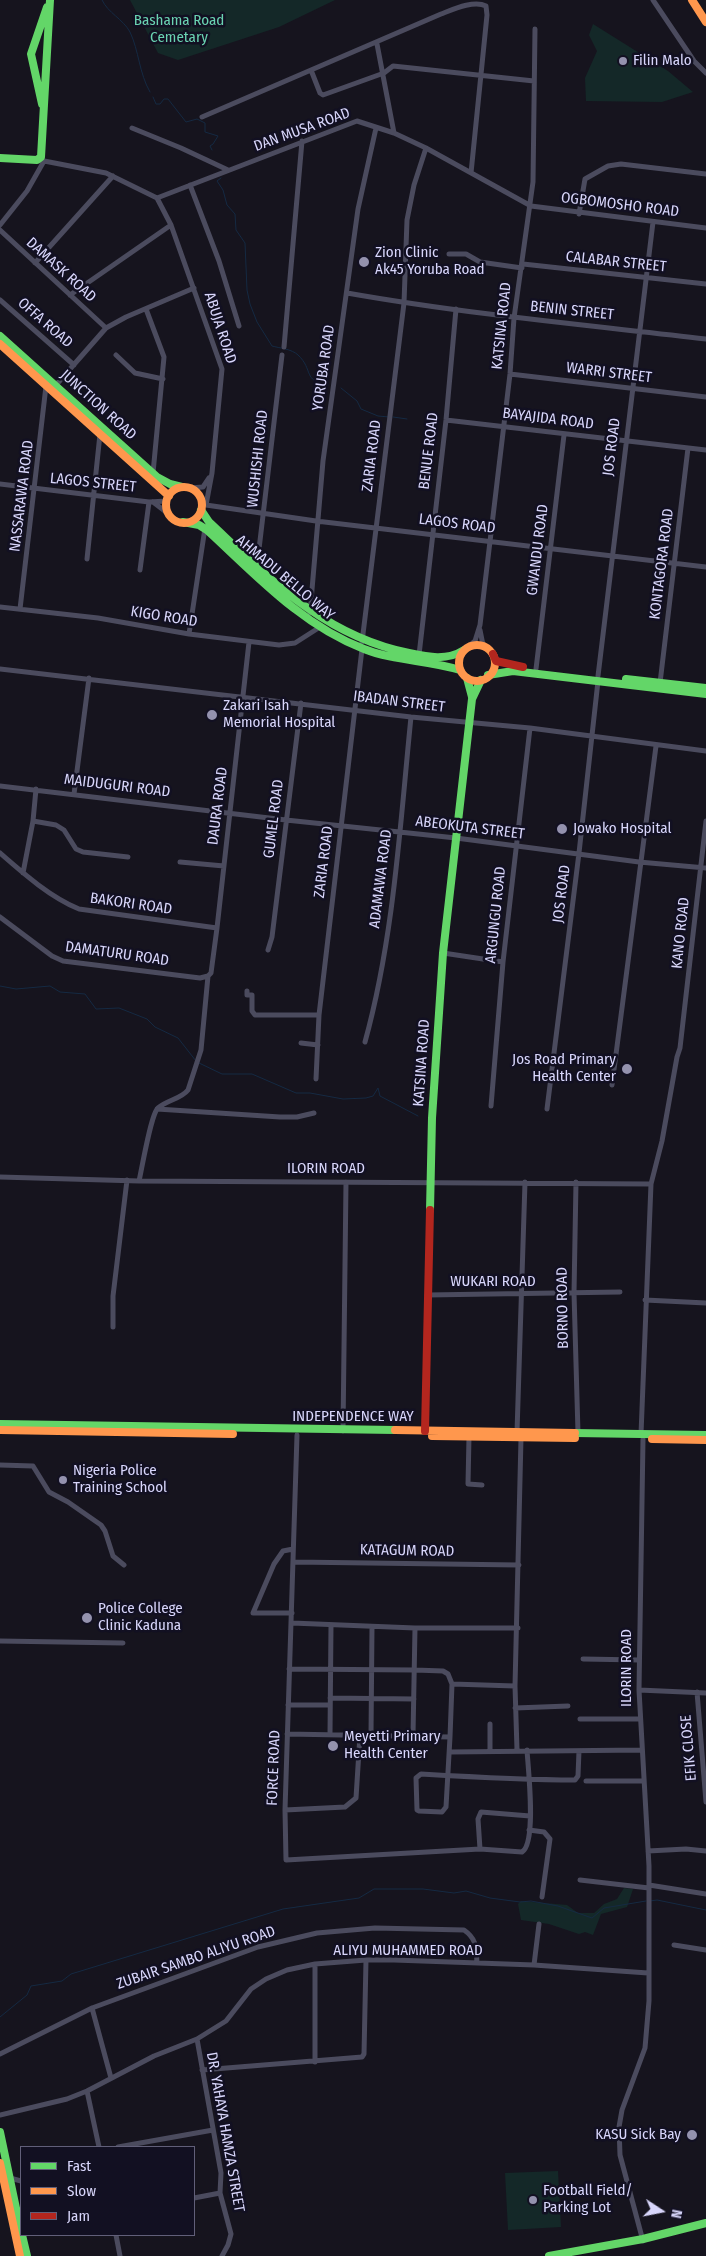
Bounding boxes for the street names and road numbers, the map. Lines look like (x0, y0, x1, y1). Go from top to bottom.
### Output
street label: DAN MUSA ROAD (251, 104, 353, 156)
street label: OGBOMOSHO ROAD (560, 189, 680, 221)
street label: DAMASK ROAD (22, 234, 100, 306)
street label: CALABAR STREET (565, 248, 667, 276)
street label: KATSINA ROAD (488, 282, 516, 370)
street label: ABUJA ROAD (200, 290, 240, 366)
street label: OFFA ROAD (14, 294, 76, 352)
street label: BENIN STREET (529, 298, 615, 324)
street label: YORUBA ROAD (309, 324, 339, 412)
street label: WARRI STREET (565, 359, 653, 387)
street label: JUNCTION ROAD (56, 366, 140, 444)
street label: BAYAJIDA ROAD (501, 404, 595, 434)
street label: WUSHISHI ROAD (244, 409, 272, 509)
street label: BENUE ROAD (415, 411, 443, 491)
street label: JOS ROAD (600, 417, 624, 477)
street label: ZARIA ROAD (359, 419, 385, 493)
street label: NASSARAWA ROAD (6, 439, 38, 553)
street label: LAGOS STREET (49, 470, 137, 496)
street label: GWANDU ROAD (523, 503, 553, 597)
street label: KONTAGORA ROAD (646, 507, 678, 621)
street label: LAGOS ROAD (418, 510, 496, 538)
street label: AHMADU BELLO WAY (232, 531, 338, 625)
street label: KIGO ROAD (129, 603, 199, 631)
street label: IBADAN STREET (352, 687, 446, 717)
street label: DAURA ROAD (204, 766, 232, 846)
street label: MAIDUGURI ROAD (63, 771, 171, 801)
street label: GUMEL ROAD (260, 779, 288, 859)
street label: ABEOKUTA STREET (414, 812, 526, 844)
street label: ZARIA ROAD (311, 825, 337, 899)
street label: ADAMAWA ROAD (366, 829, 396, 929)
street label: JOS ROAD (550, 864, 574, 924)
street label: ARGUNGU ROAD (482, 866, 510, 964)
street label: BAKORI ROAD (89, 889, 173, 919)
street label: KANO ROAD (668, 896, 694, 970)
street label: DAMATURU ROAD (64, 938, 170, 970)
street label: KATSINA ROAD (410, 1019, 434, 1107)
street label: ILORIN ROAD (287, 1160, 365, 1178)
street label: BORNO ROAD (553, 1267, 573, 1349)
street label: WUKARI ROAD (450, 1273, 536, 1291)
street label: INDEPENDENCE WAY (292, 1408, 414, 1426)
street label: KATAGUM ROAD (360, 1541, 454, 1561)
street label: ILORIN ROAD (618, 1629, 636, 1707)
street label: EFIK CLOSE (677, 1714, 701, 1782)
street label: FORCE ROAD (264, 1730, 284, 1806)
street label: ZUBAIR SAMBO ALIYU ROAD (114, 1922, 278, 1994)
street label: ALIYU MUHAMMED ROAD (333, 1942, 483, 1960)
street label: DR. YAHAYA HAMZA STREET (202, 2051, 248, 2213)

